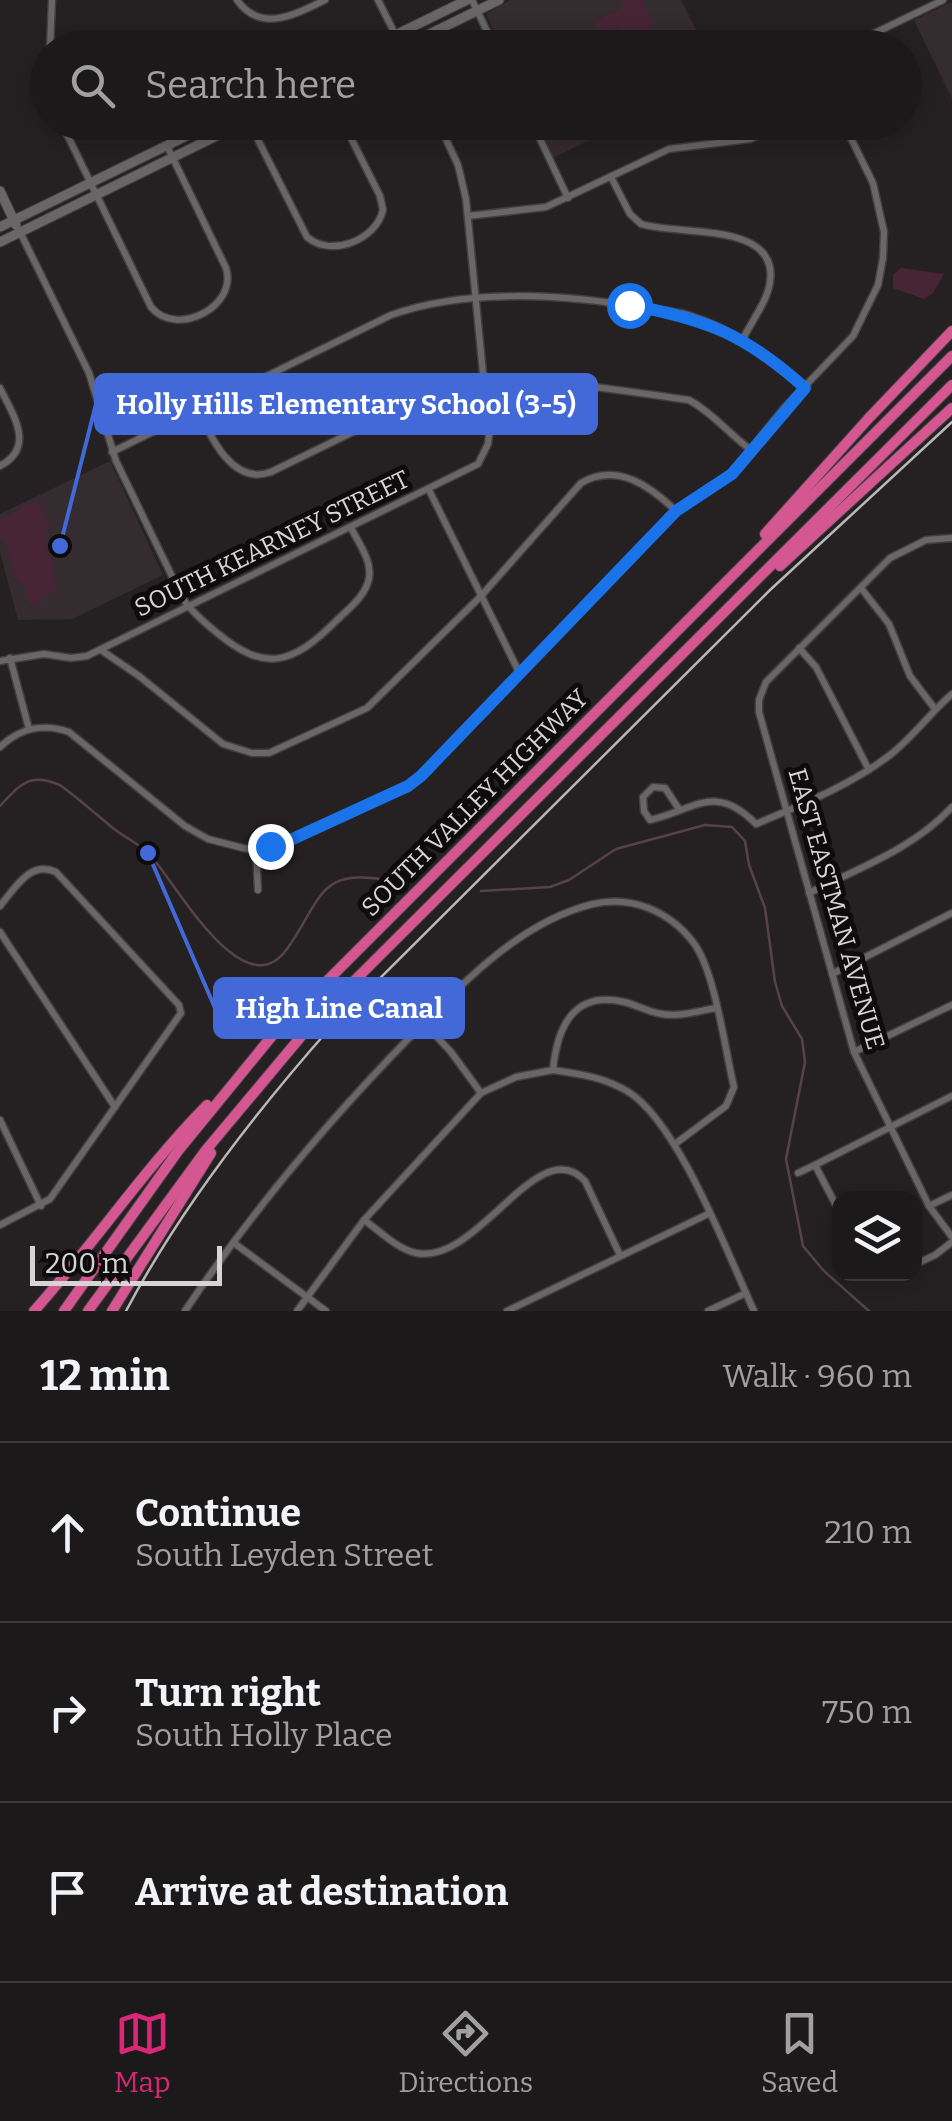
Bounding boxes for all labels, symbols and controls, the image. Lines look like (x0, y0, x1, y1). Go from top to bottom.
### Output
search box (30, 30, 922, 140)
icon: search (65, 58, 120, 113)
text: Search here (145, 62, 356, 108)
route start (607, 283, 653, 329)
callout: Holly Hills Elementary School (3-5) (96, 375, 596, 433)
text: Holly Hills Elementary School (3-5) (116, 388, 576, 421)
street label: SOUTH KEARNEY STREET (130, 464, 414, 624)
street label: SOUTH VALLEY HIGHWAY (355, 683, 595, 923)
street label: EAST EASTMAN AVENUE (781, 765, 891, 1053)
route end (248, 824, 294, 870)
callout: High Line Canal (215, 979, 463, 1037)
text: High Line Canal (235, 992, 443, 1025)
map controls (832, 1191, 922, 1281)
button: layers (832, 1191, 922, 1281)
scale bar (30, 1241, 222, 1286)
text: 200 m (45, 1247, 128, 1280)
text: 12 min (40, 1351, 170, 1401)
text: Walk · 960 m (723, 1357, 912, 1395)
text: Continue (135, 1490, 301, 1536)
icon: ahead (40, 1505, 95, 1560)
text: 210 m (824, 1513, 912, 1551)
text: South Leyden Street (135, 1536, 433, 1574)
text: Turn right (135, 1670, 321, 1716)
icon: right (40, 1685, 95, 1740)
text: 750 m (822, 1693, 912, 1731)
text: South Holly Place (135, 1716, 392, 1754)
icon: arrive (40, 1865, 95, 1920)
text: Arrive at destination (135, 1869, 508, 1915)
tab: Map (114, 2006, 170, 2099)
tab: Directions (398, 2006, 533, 2099)
tab: Saved (761, 2006, 838, 2099)

